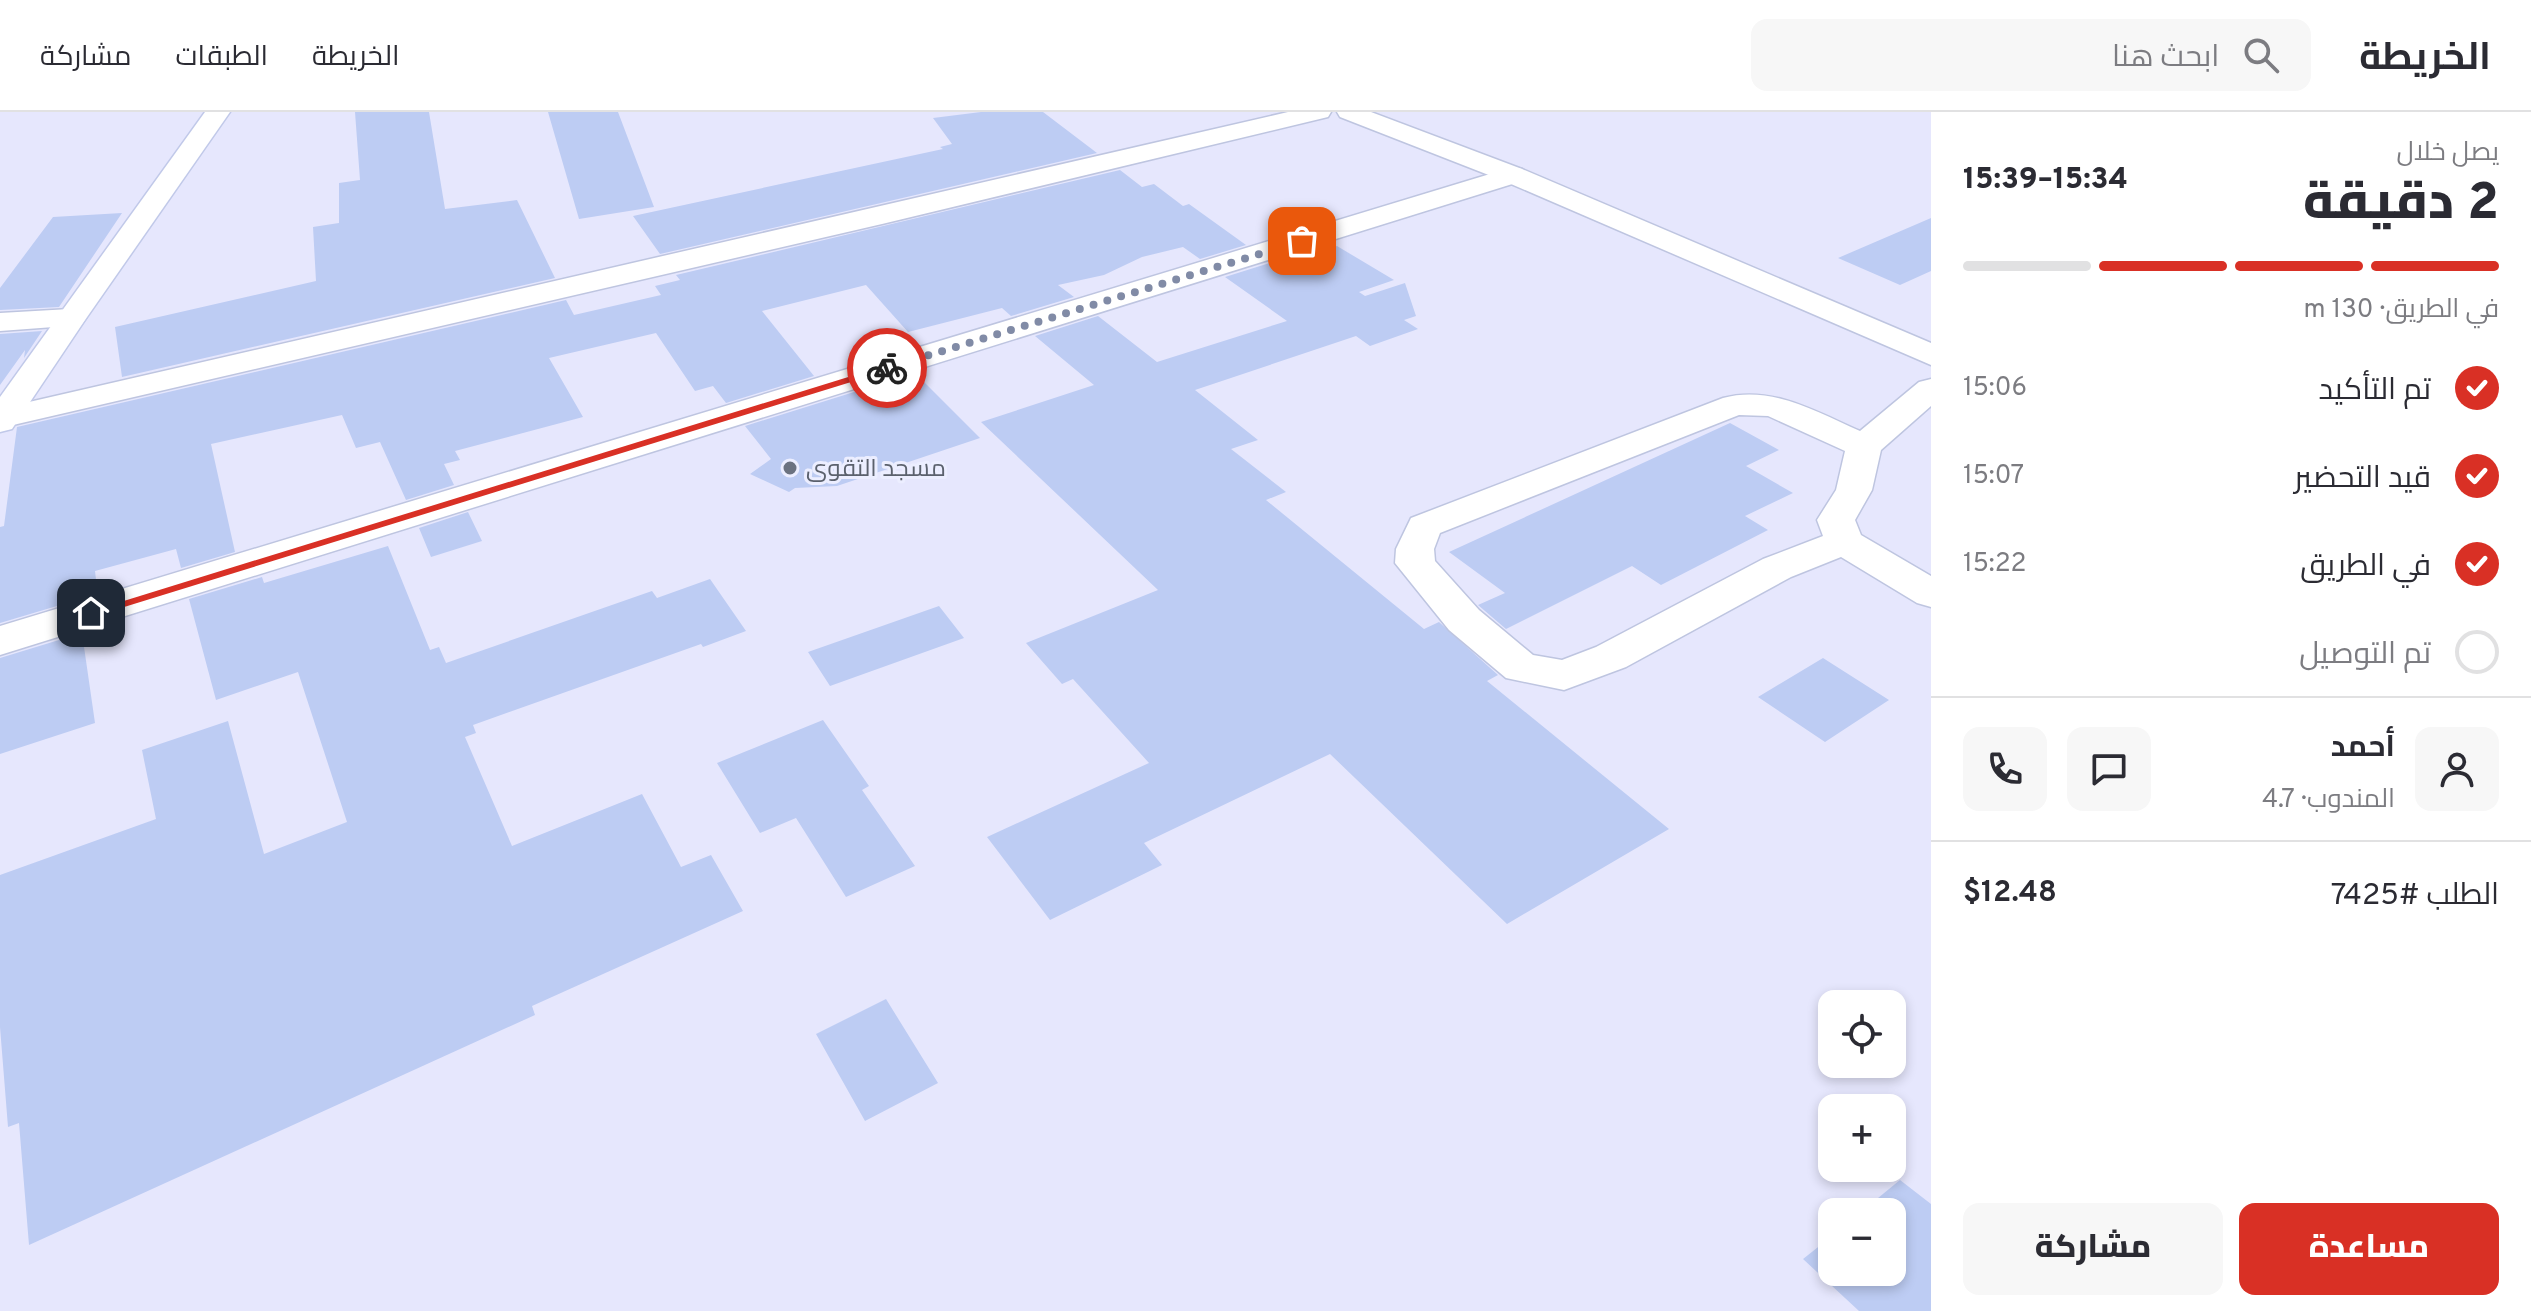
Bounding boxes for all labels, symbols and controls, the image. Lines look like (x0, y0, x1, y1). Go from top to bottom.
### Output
search box (1751, 19, 2311, 91)
icon: search (2239, 33, 2283, 77)
text: الخريطة (2359, 35, 2491, 84)
text: مشاركة (40, 40, 131, 76)
text: الطبقات (175, 40, 268, 76)
text: الخريطة (312, 40, 399, 76)
text: ابحث هنا (2112, 40, 2219, 77)
text: يصل خلال (2396, 137, 2499, 170)
text: 15:34–15:39 (1963, 162, 2128, 199)
text: 2 دقيقة (2303, 172, 2499, 238)
pin (1268, 207, 1336, 275)
icon: bag (1280, 219, 1324, 263)
text: في الطريق · 130 m (2303, 294, 2499, 327)
courier (847, 328, 927, 408)
icon: bike (865, 346, 909, 390)
icon: check (2455, 366, 2499, 410)
text: 15:06 (1963, 372, 2027, 405)
text: تم التأكيد (2319, 373, 2431, 410)
icon: check (2455, 454, 2499, 498)
place label: مسجد التقوى (806, 455, 946, 485)
marker: مسجد التقوى (781, 459, 799, 477)
text: 15:07 (1963, 460, 2024, 493)
text: قيد التحضير (2294, 461, 2431, 498)
icon: check (2455, 542, 2499, 586)
text: 15:22 (1963, 548, 2027, 581)
text: في الطريق (2300, 549, 2431, 586)
pin (57, 579, 125, 647)
icon: home (69, 591, 113, 635)
text: تم التوصيل (2299, 637, 2431, 674)
button: phone (1963, 727, 2047, 811)
button: chat (2067, 727, 2151, 811)
button: person (2415, 727, 2499, 811)
text: أحمد (2331, 730, 2395, 767)
text: المندوب · 4.7 (2262, 784, 2395, 817)
text: $12.48 (1963, 875, 2057, 912)
text: الطلب #7425 (2331, 878, 2499, 915)
map controls (1818, 990, 1906, 1286)
button: locate (1818, 990, 1906, 1078)
button: + (1818, 1094, 1906, 1182)
button: − (1818, 1198, 1906, 1286)
button: مشاركة (1963, 1203, 2223, 1295)
button: مساعدة (2239, 1203, 2499, 1295)

